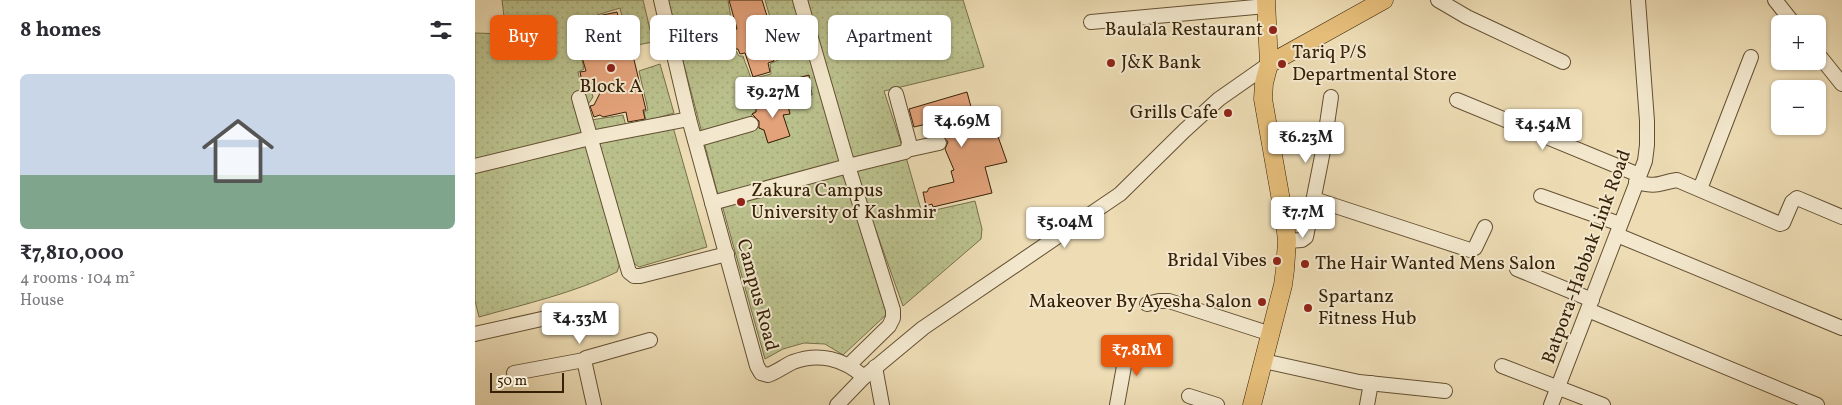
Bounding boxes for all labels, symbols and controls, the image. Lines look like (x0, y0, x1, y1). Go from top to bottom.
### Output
chip: Buy (490, 15, 557, 60)
chip: Rent (567, 15, 640, 60)
chip: Filters (650, 15, 736, 60)
chip: New (746, 15, 818, 60)
chip: Apartment (828, 15, 951, 60)
map controls (1771, 15, 1826, 135)
button: + (1771, 15, 1826, 70)
text: 8 homes (20, 16, 101, 45)
icon: filters (427, 16, 455, 44)
place label: Baulala Restaurant (1105, 17, 1263, 43)
marker: Baulala Restaurant (1267, 24, 1279, 36)
place label: Tariq P/S Departmental Store (1292, 40, 1457, 88)
place label: J&K Bank (1121, 50, 1201, 76)
marker: J&K Bank (1105, 57, 1117, 69)
marker: Tariq P/S Departmental Store (1276, 58, 1288, 70)
marker: Block A (605, 62, 617, 74)
place label: Block A (579, 74, 643, 100)
pin: ₹9.27M (732, 76, 814, 119)
button: − (1771, 80, 1826, 135)
text: ₹9.27M (746, 82, 800, 104)
place label: Grills Cafe (1130, 100, 1218, 126)
icon: home (193, 106, 283, 196)
pin: ₹4.69M (921, 106, 1003, 148)
marker: Grills Cafe (1222, 107, 1234, 119)
pin: ₹4.54M (1502, 108, 1584, 151)
text: ₹4.69M (934, 111, 990, 133)
text: ₹4.54M (1515, 114, 1571, 136)
pin: ₹6.23M (1265, 121, 1347, 164)
text: ₹6.23M (1279, 127, 1333, 149)
street label: Batpora-Habbak Link Road (1536, 146, 1638, 368)
place label: Zakura Campus University of Kashmir (751, 178, 936, 226)
marker: Zakura Campus University of Kashmir (735, 196, 747, 208)
pin: ₹7.7M (1268, 196, 1338, 239)
text: ₹7.7M (1282, 202, 1324, 224)
pin: ₹5.04M (1024, 206, 1106, 249)
text: ₹5.04M (1037, 212, 1093, 234)
street label: Campus Road (730, 236, 784, 354)
text: ₹7,810,000 (20, 239, 124, 268)
place label: Bridal Vibes (1167, 248, 1267, 274)
place label: The Hair Wanted Mens Salon (1315, 251, 1556, 277)
marker: Bridal Vibes (1271, 255, 1283, 267)
marker: The Hair Wanted Mens Salon (1299, 258, 1311, 270)
text: 4 rooms · 104 m² (20, 268, 135, 290)
place label: Spartanz Fitness Hub (1318, 284, 1416, 332)
place label: Makeover By Ayesha Salon (1029, 289, 1252, 315)
text: House (20, 290, 64, 312)
marker: Makeover By Ayesha Salon (1256, 296, 1268, 308)
pin: ₹4.33M (539, 302, 621, 345)
marker: Spartanz Fitness Hub (1302, 302, 1314, 314)
text: ₹4.33M (553, 308, 607, 330)
pin: ₹7.81M (1096, 334, 1178, 377)
text: ₹7.81M (1112, 340, 1162, 362)
scale bar (490, 370, 564, 393)
text: 50 m (497, 372, 527, 391)

